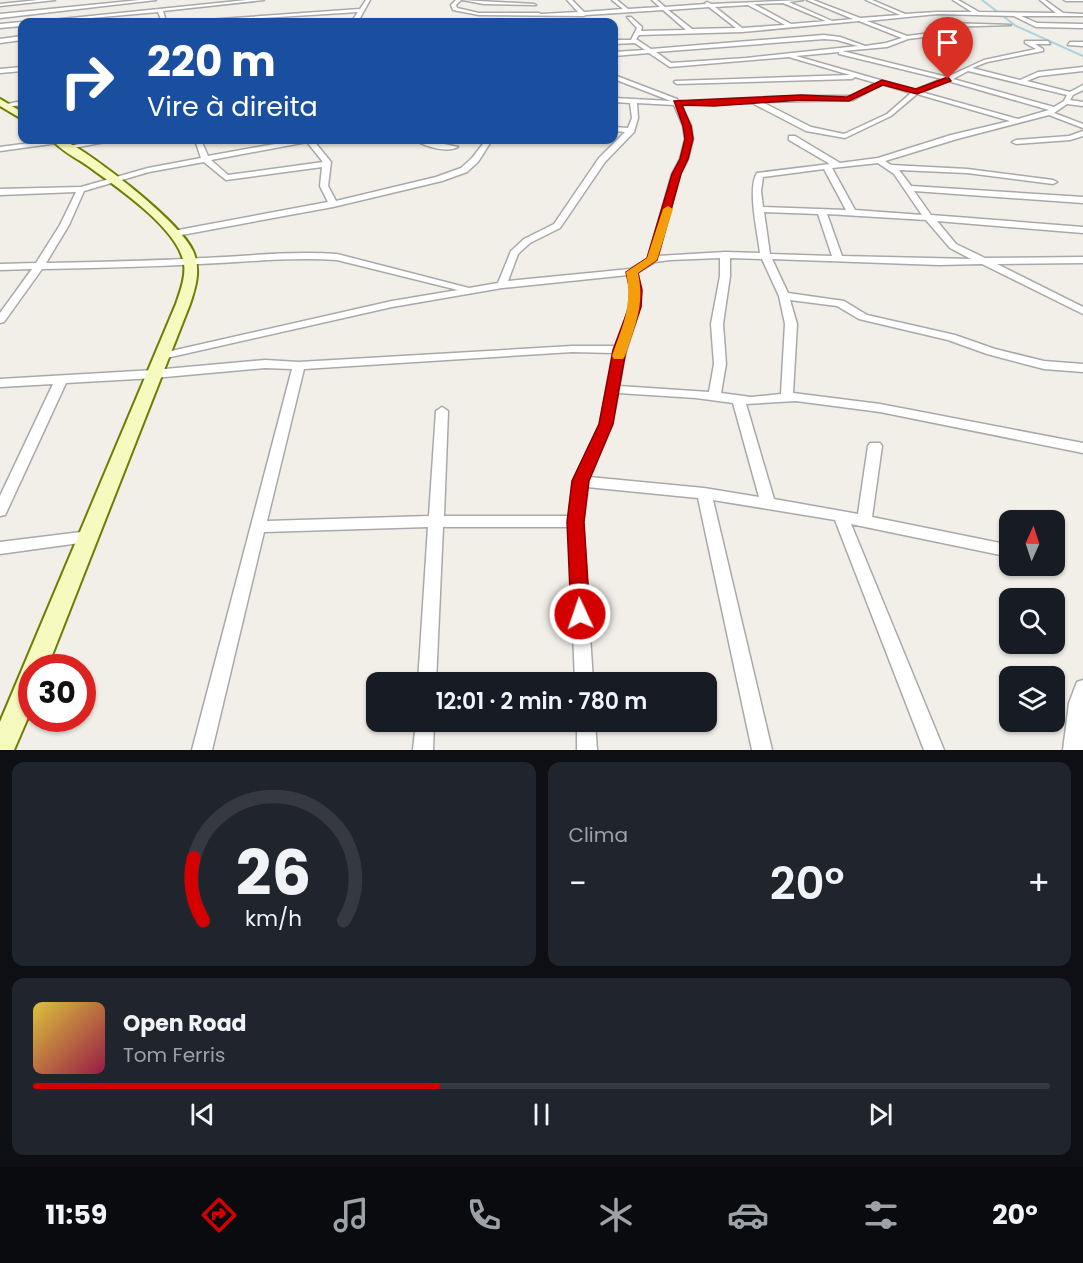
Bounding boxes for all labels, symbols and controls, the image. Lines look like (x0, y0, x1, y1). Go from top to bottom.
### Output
pin (922, 17, 973, 79)
icon: arrive (931, 26, 964, 59)
text: 220 m (147, 32, 276, 91)
icon: right (48, 42, 126, 120)
text: Vire à direita (147, 88, 318, 125)
north arrow (999, 510, 1065, 576)
map controls (999, 510, 1065, 732)
position arrow (548, 582, 612, 646)
button: search (999, 588, 1065, 654)
speed limit sign: 30 (18, 654, 96, 732)
button: layers (999, 666, 1065, 732)
text: 12:01 · 2 min · 780 m (436, 686, 647, 717)
text: Clima (569, 821, 628, 849)
text: 26 (236, 829, 311, 917)
text: 20° (770, 852, 845, 915)
text: − (569, 860, 587, 907)
text: + (1027, 860, 1050, 907)
text: km/h (245, 903, 302, 934)
text: Open Road (123, 1008, 247, 1039)
text: Tom Ferris (123, 1041, 225, 1069)
icon: previous (186, 1098, 219, 1131)
icon: pause (525, 1098, 558, 1131)
icon: next (864, 1098, 897, 1131)
icon: directions (198, 1194, 240, 1236)
icon: music (330, 1194, 372, 1236)
icon: phone (463, 1194, 505, 1236)
icon: climate (595, 1194, 637, 1236)
icon: car (727, 1194, 769, 1236)
icon: filters (860, 1194, 902, 1236)
text: 11:59 (45, 1196, 107, 1233)
text: 20° (992, 1196, 1038, 1233)

